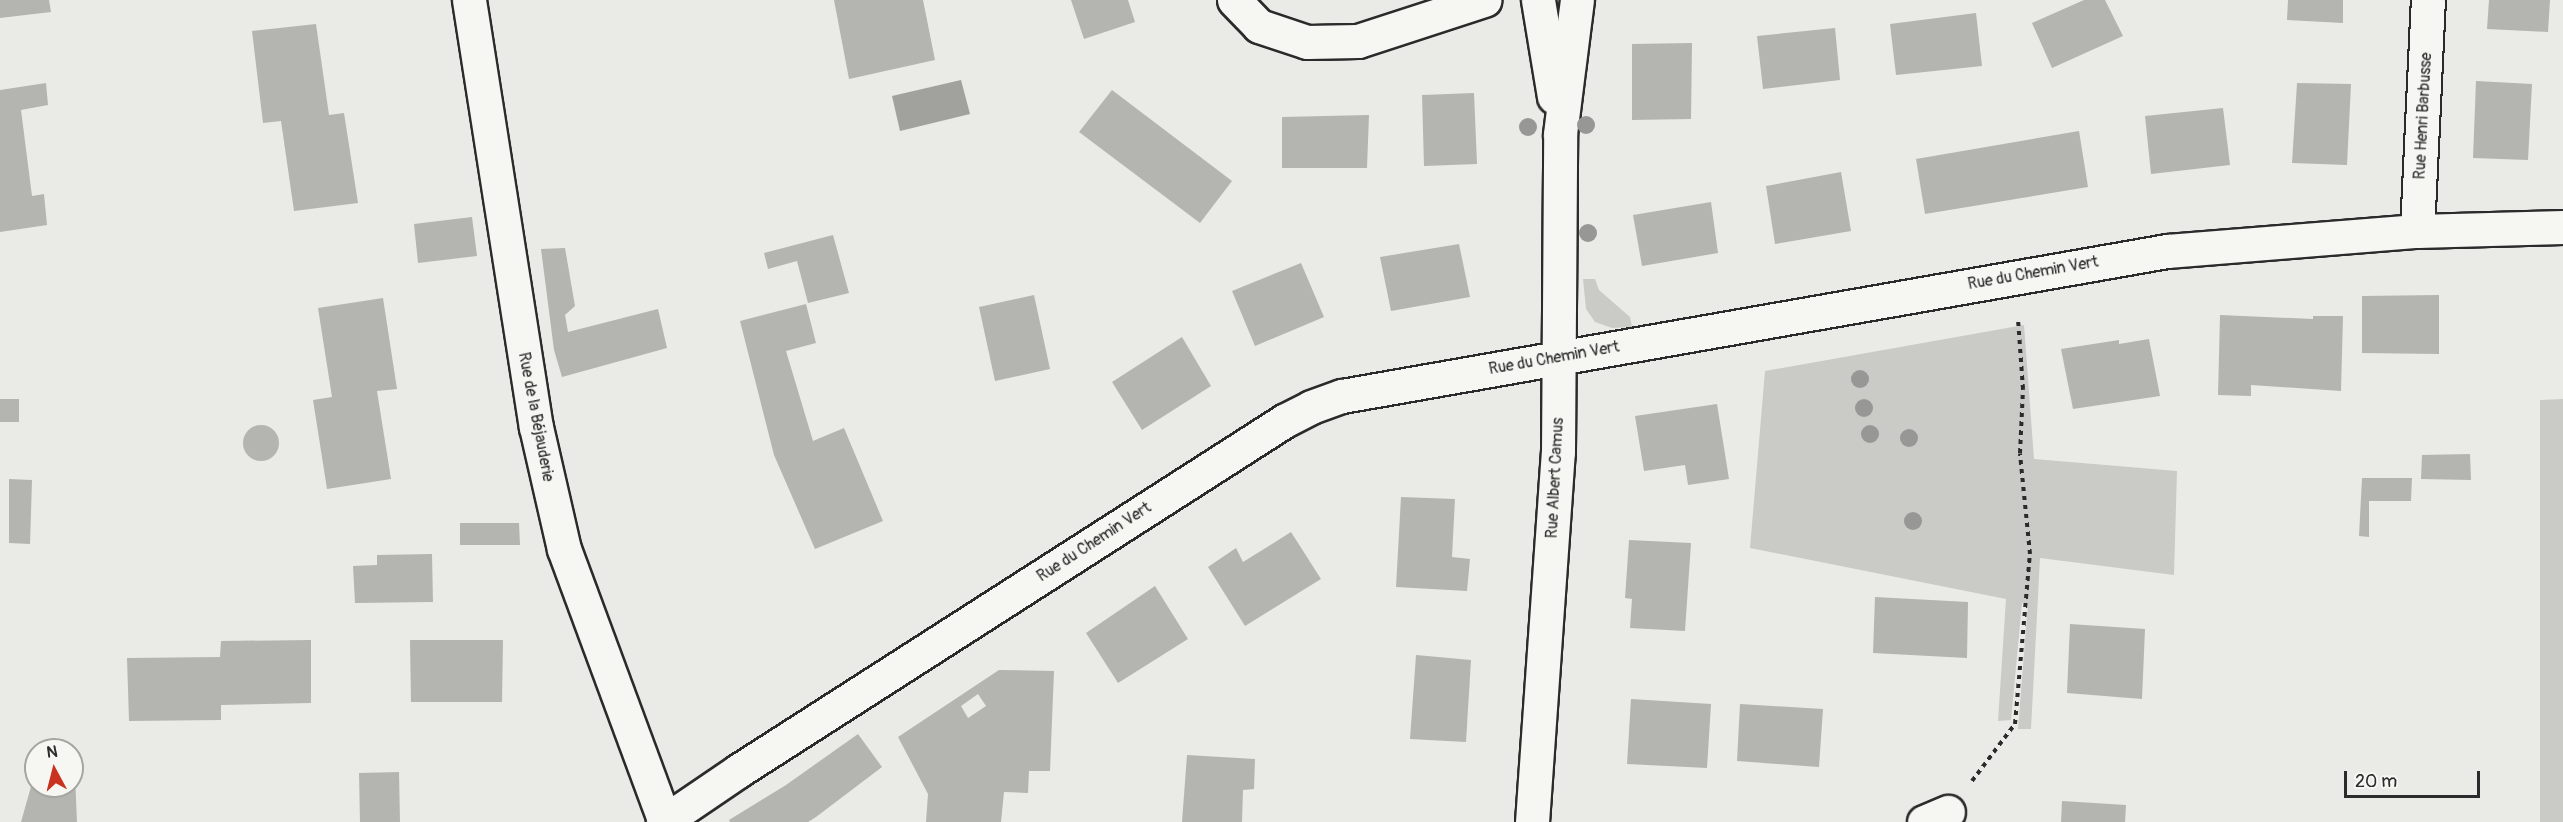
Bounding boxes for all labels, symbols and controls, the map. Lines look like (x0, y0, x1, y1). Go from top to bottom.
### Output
street label: Rue Henri Barbusse (2410, 52, 2436, 180)
street label: Rue du Chemin Vert (1966, 252, 2100, 294)
street label: Rue du Chemin Vert (1487, 337, 1621, 379)
street label: Rue de la Béjauderie (514, 351, 558, 483)
street label: Rue Albert Camus (1542, 417, 1568, 539)
street label: Rue du Chemin Vert (1033, 498, 1155, 586)
north arrow (24, 738, 84, 798)
text: N (45, 742, 59, 763)
scale bar (2347, 759, 2484, 797)
text: 20 m (2355, 770, 2397, 793)

